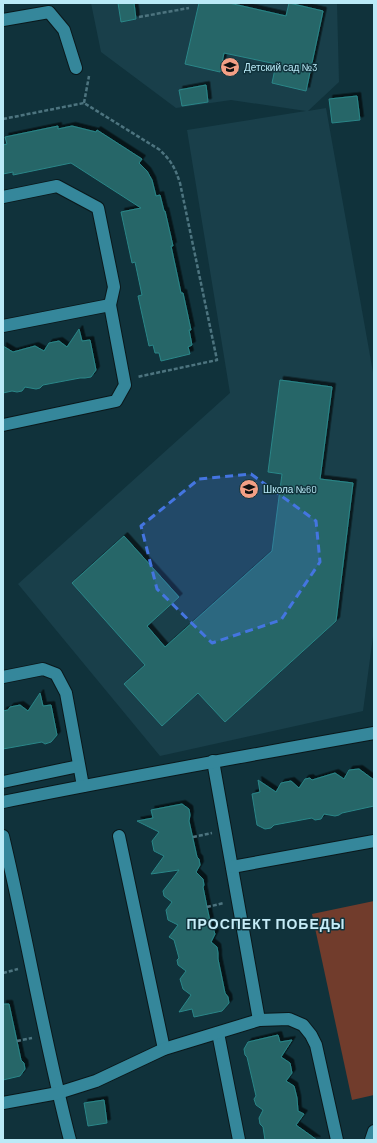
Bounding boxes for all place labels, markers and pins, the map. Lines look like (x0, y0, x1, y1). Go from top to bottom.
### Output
school or university icon: Детский сад №3 (219, 56, 241, 78)
place label: Детский сад №3 (244, 61, 317, 73)
school or university icon: Школа №60 (238, 478, 260, 500)
place label: Школа №60 (263, 483, 317, 495)

